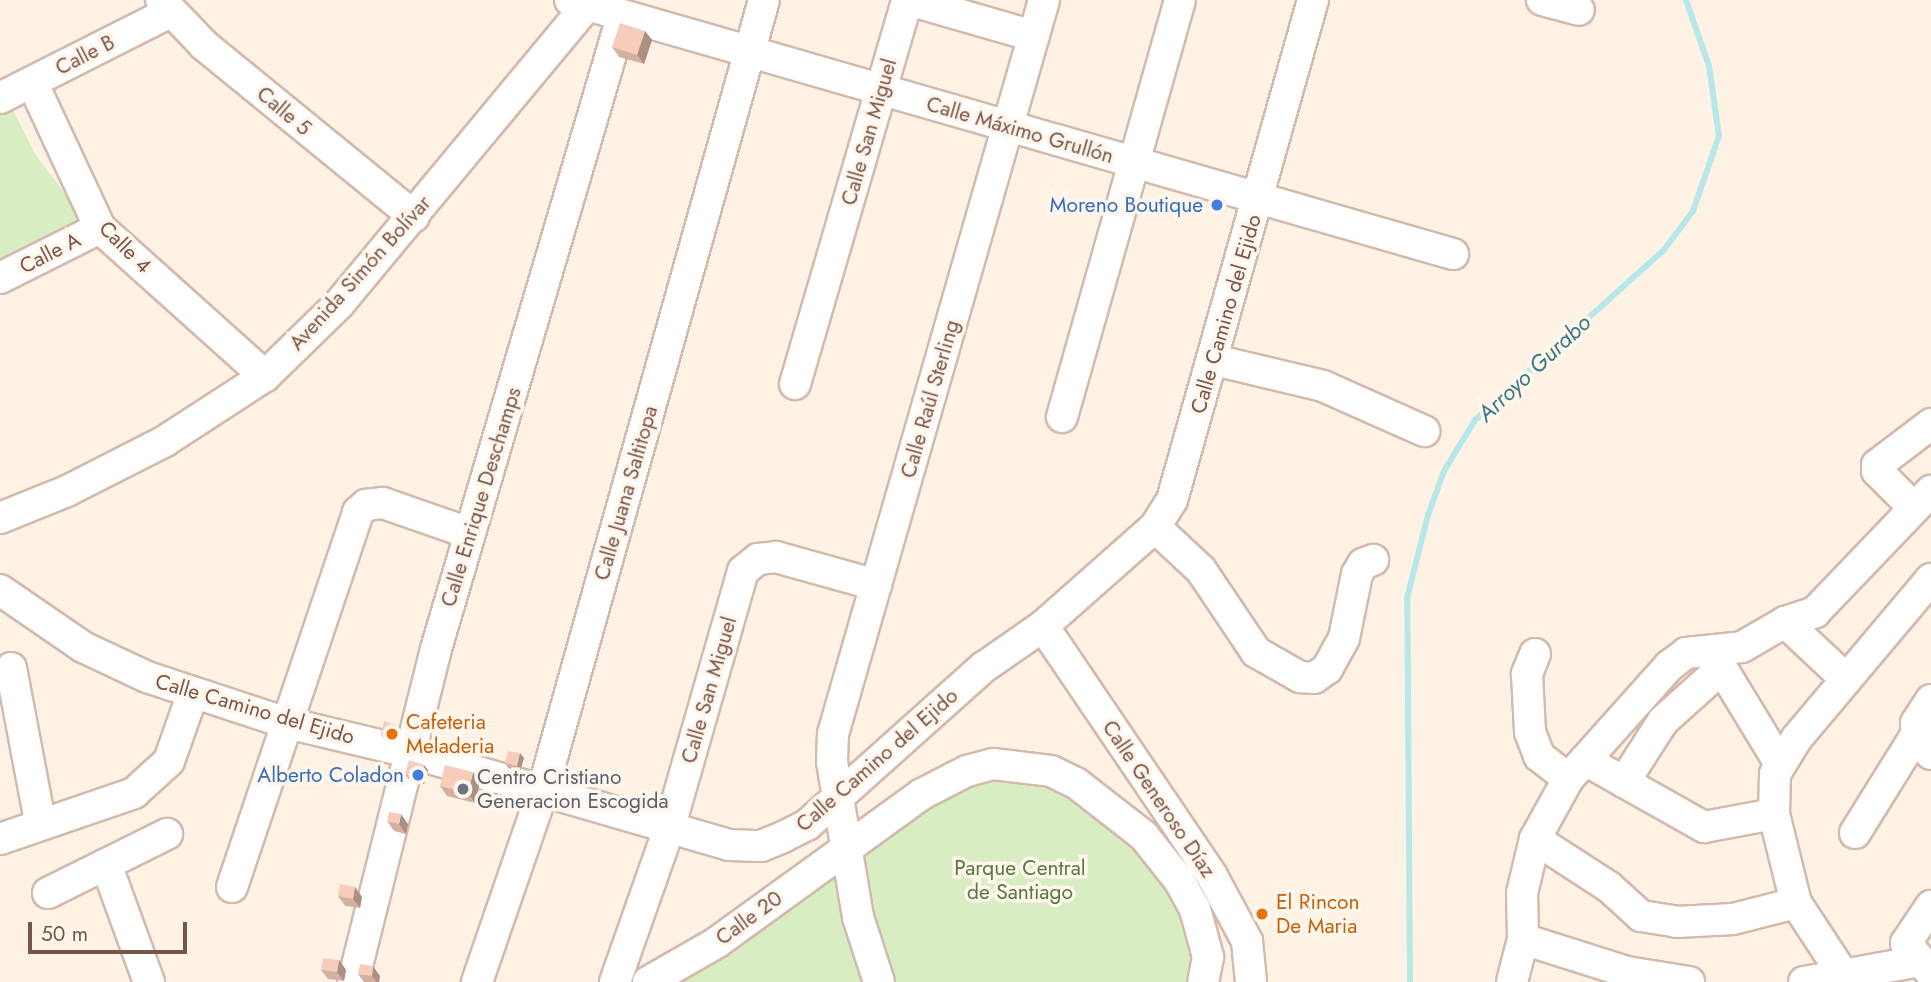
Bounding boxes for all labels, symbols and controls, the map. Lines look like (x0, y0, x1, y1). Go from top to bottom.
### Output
street label: Calle B (51, 29, 119, 81)
street label: Calle San Miguel (836, 56, 902, 208)
street label: Calle 5 (252, 81, 316, 141)
street label: Calle Máximo Grullón (924, 91, 1116, 169)
street label: Avenida Simón Bolívar (284, 190, 436, 356)
place label: Moreno Boutique (1050, 192, 1203, 218)
marker: Moreno Boutique (1209, 197, 1225, 213)
street label: Calle Camino del Ejido (1185, 212, 1267, 416)
street label: Calle 4 (94, 216, 156, 278)
street label: Calle A (15, 227, 85, 279)
water label: Arroyo Gurabo (1472, 309, 1596, 427)
street label: Calle Raúl Sterling (895, 317, 965, 481)
street label: Calle Enrique Deschamps (436, 384, 526, 610)
street label: Calle Juana Saltitopa (589, 403, 663, 583)
street label: Calle San Miguel (676, 614, 742, 766)
street label: Calle Camino del Ejido (153, 668, 357, 750)
street label: Calle Camino del Ejido (791, 683, 963, 837)
place label: Cafeteria Meladeria (406, 709, 494, 759)
street label: Calle Generoso Díaz (1097, 716, 1221, 882)
marker: Cafeteria Meladeria (384, 726, 400, 742)
place label: Alberto Coladon (257, 762, 404, 788)
place label: Centro Cristiano Generacion Escogida (477, 764, 669, 814)
marker: Alberto Coladon (410, 767, 426, 783)
marker: Centro Cristiano Generacion Escogida (455, 781, 471, 797)
park label: Parque Central de Santiago (954, 855, 1086, 905)
street label: Calle 20 (711, 886, 787, 950)
place label: El Rincon De Maria (1276, 889, 1359, 939)
marker: El Rincon De Maria (1254, 906, 1270, 922)
scale bar (32, 908, 191, 952)
text: 50 m (41, 919, 88, 949)

